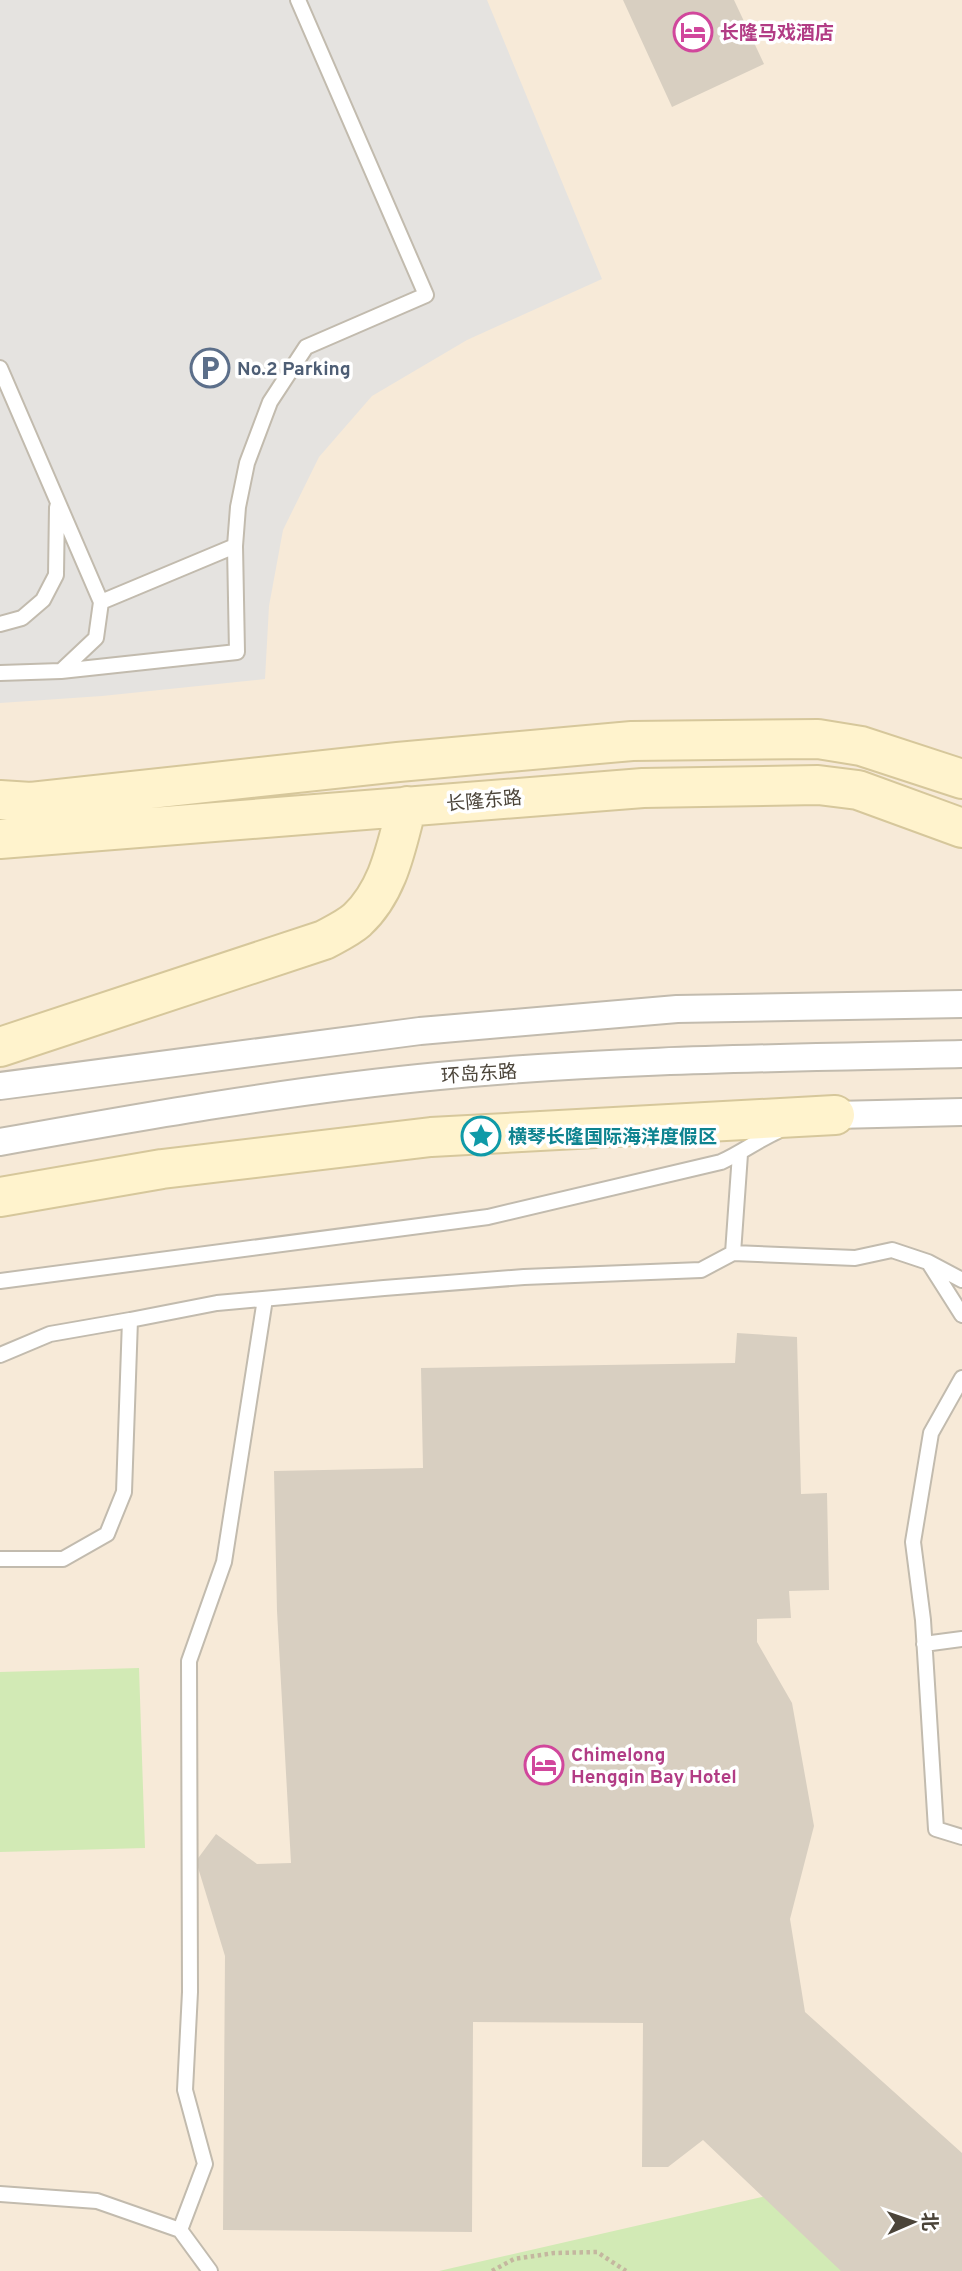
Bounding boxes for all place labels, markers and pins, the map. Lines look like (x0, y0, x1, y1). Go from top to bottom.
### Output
hotel icon: 长隆马戏酒店 (672, 11, 714, 53)
place label: 长隆马戏酒店 (720, 22, 834, 46)
parking icon: No.2 Parking (189, 347, 231, 389)
place label: No.2 Parking (237, 358, 351, 382)
place icon: 横琴长隆国际海洋度假区 (460, 1115, 502, 1157)
place label: 横琴长隆国际海洋度假区 (508, 1126, 717, 1150)
hotel icon: Chimelong Hengqin Bay Hotel (523, 1744, 565, 1786)
place label: Chimelong Hengqin Bay Hotel (571, 1744, 737, 1790)

